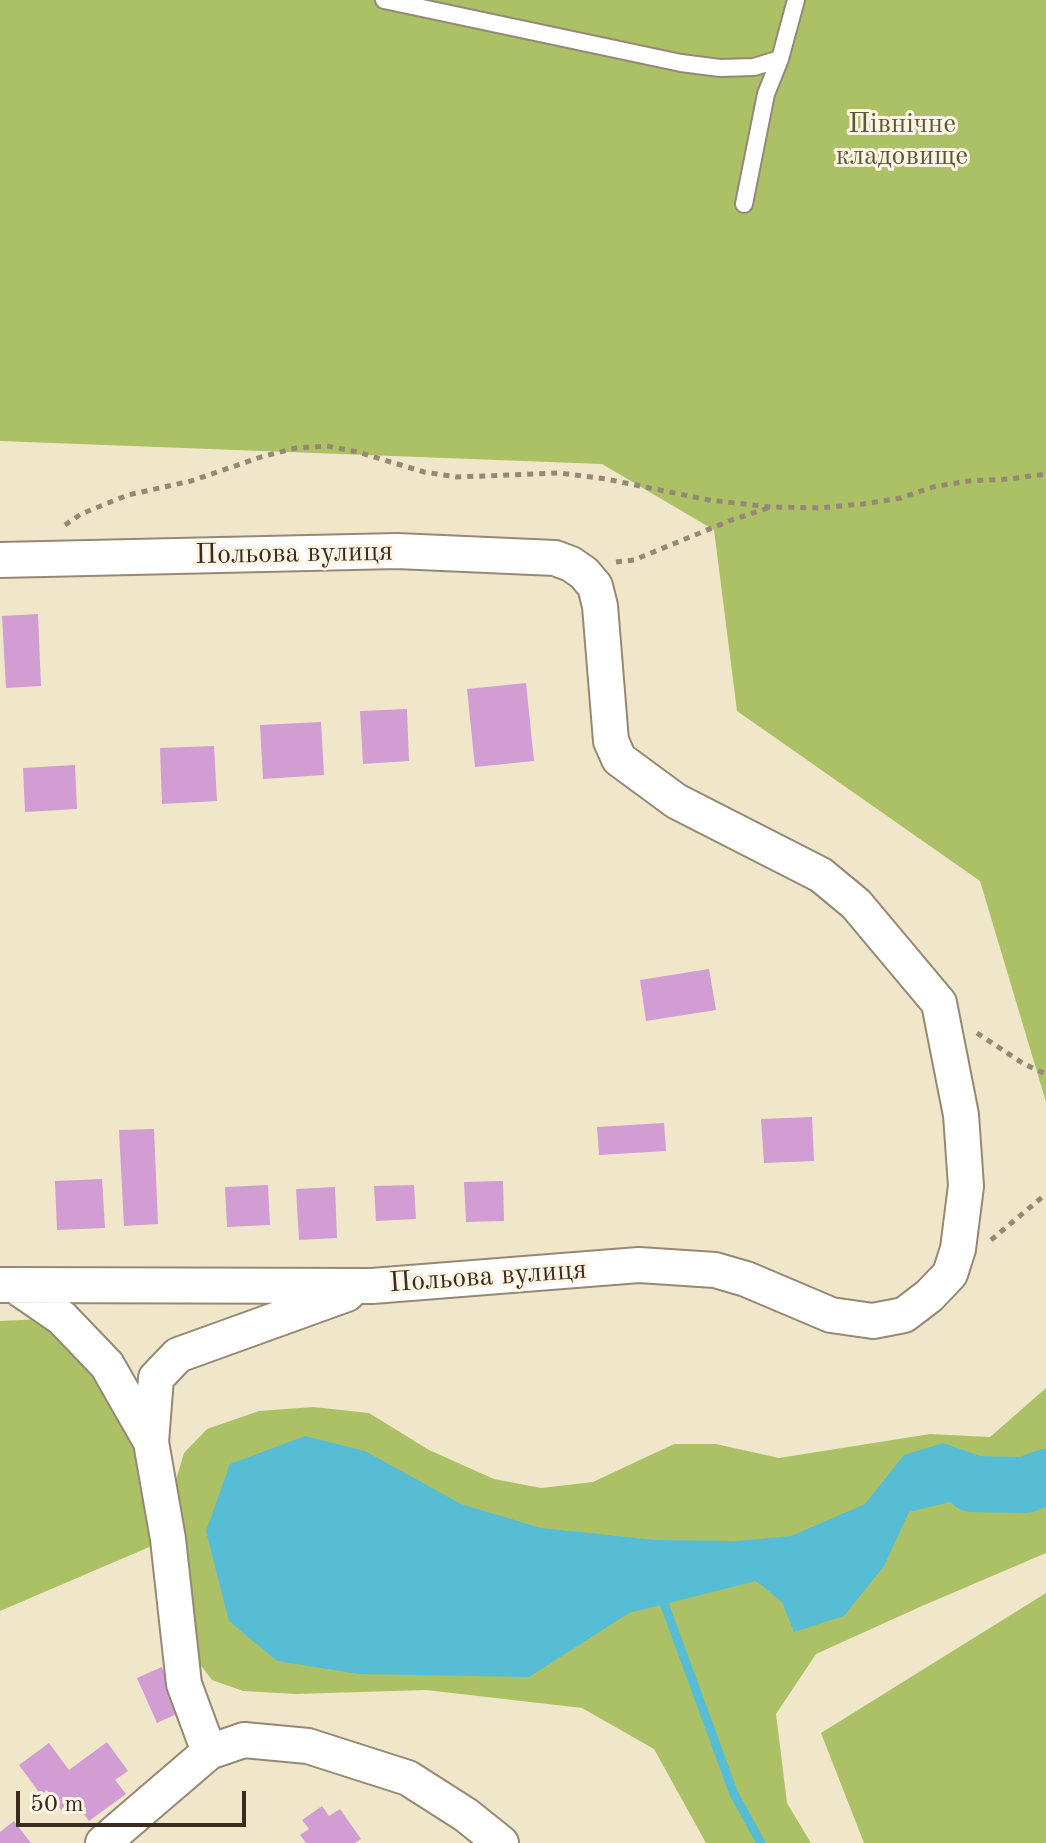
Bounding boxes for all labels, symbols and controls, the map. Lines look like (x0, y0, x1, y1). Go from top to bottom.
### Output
park label: Північне кладовище (836, 108, 968, 174)
street label: Польова вулиця (195, 535, 393, 573)
street label: Польова вулиця (388, 1253, 588, 1301)
scale bar (20, 1775, 250, 1825)
text: 50 m (30, 1793, 84, 1817)

